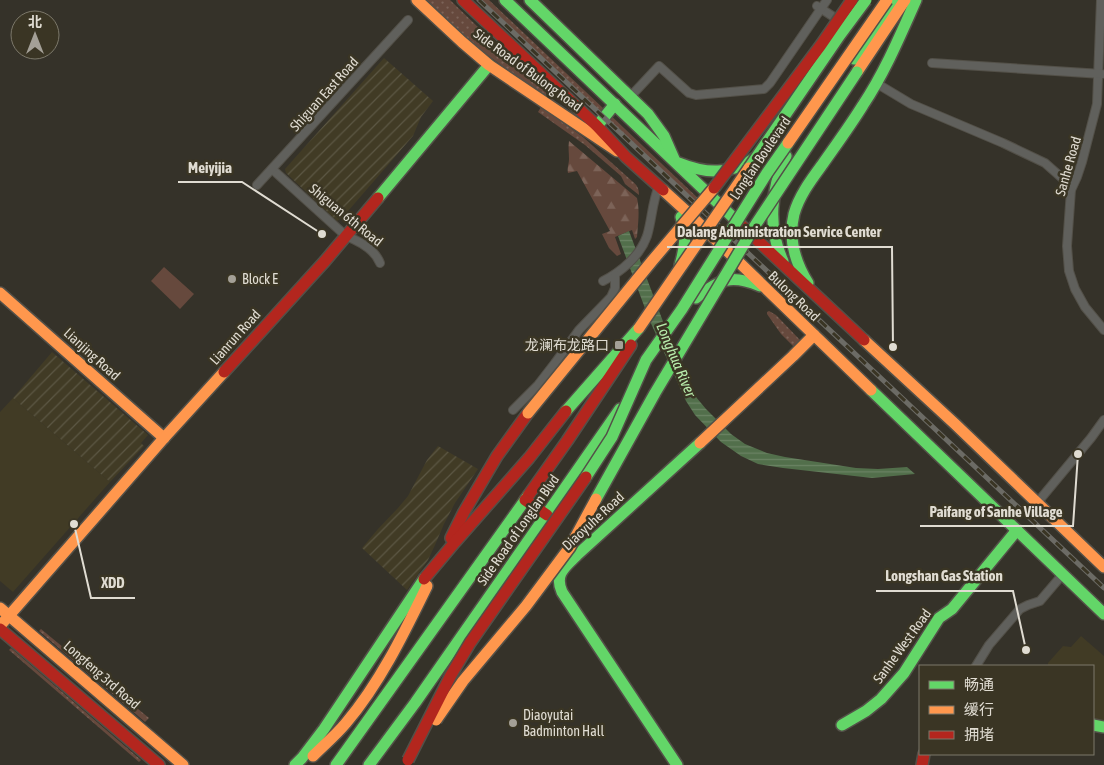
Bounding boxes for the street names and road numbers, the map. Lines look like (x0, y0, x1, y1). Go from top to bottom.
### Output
street label: Side Road of Bulong Road (471, 25, 585, 115)
street label: Shiguan East Road (287, 54, 361, 134)
street label: Longlan Boulevard (726, 114, 794, 202)
street label: Sanhe Road (1052, 134, 1084, 198)
street label: Shiguan 6th Road (306, 180, 386, 250)
street label: Bulong Road (765, 268, 823, 324)
street label: Lianrun Road (206, 306, 264, 368)
street label: Lianjing Road (61, 325, 123, 383)
street label: Side Road of Longlan Blvd (474, 472, 562, 588)
street label: Diaoyuhe Road (559, 488, 627, 554)
street label: Sanhe West Road (870, 606, 934, 686)
street label: Longfeng 3rd Road (61, 638, 143, 712)

